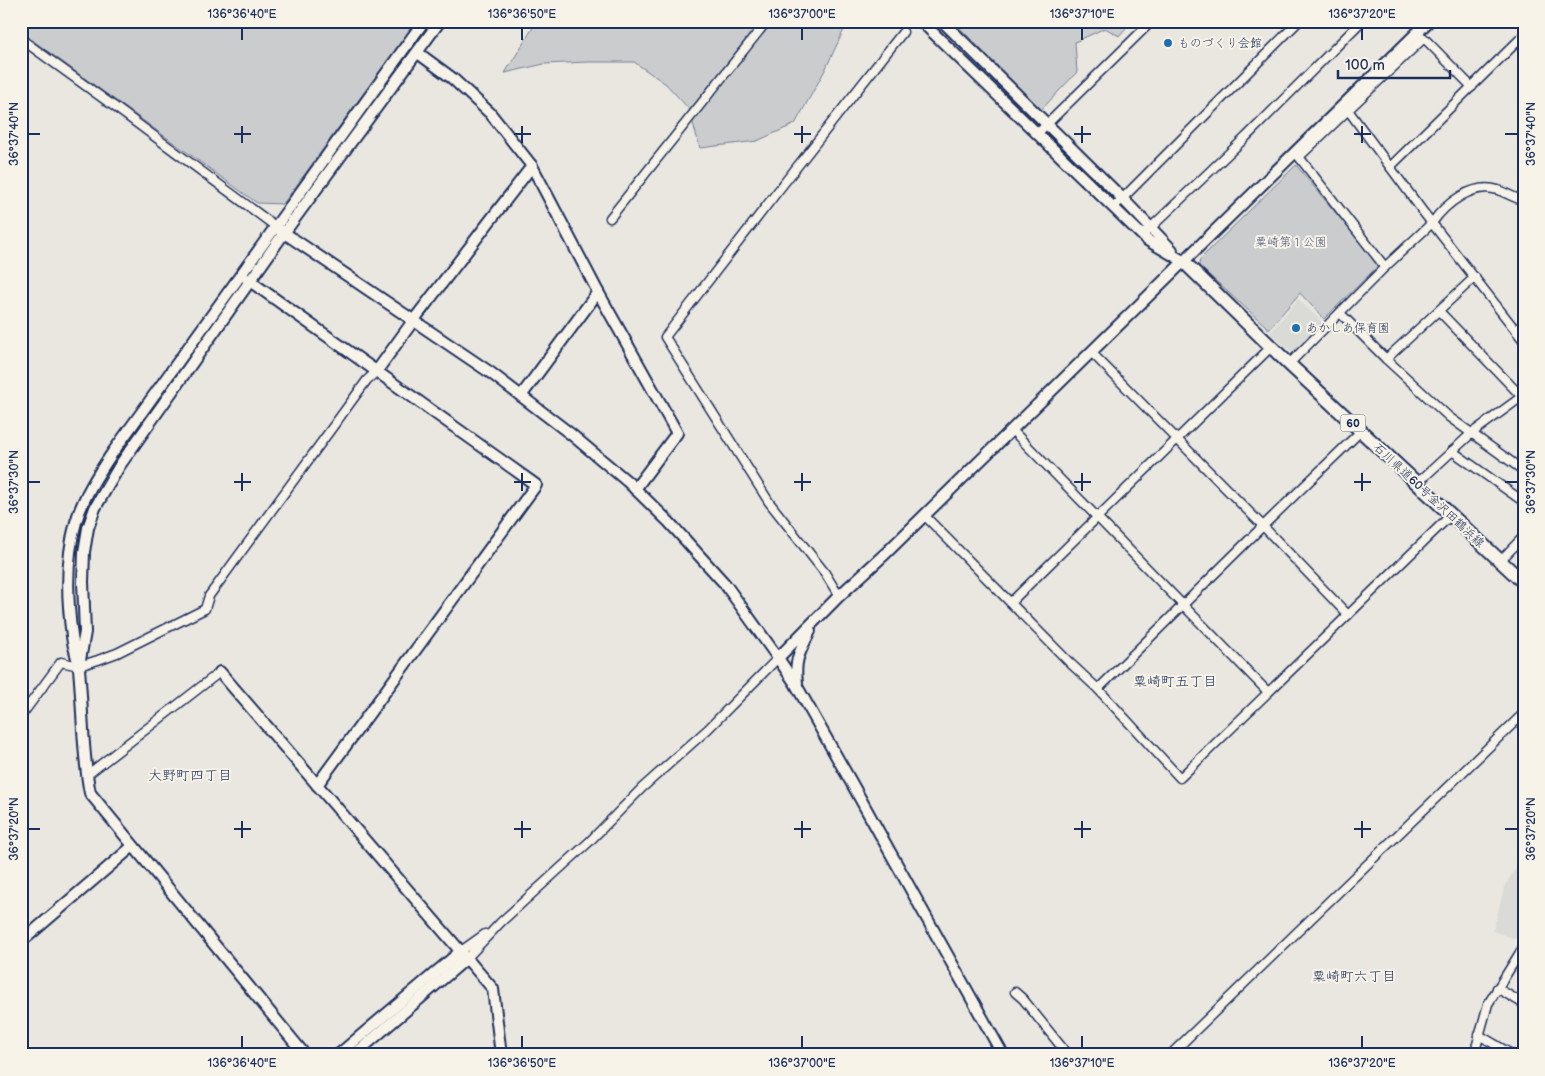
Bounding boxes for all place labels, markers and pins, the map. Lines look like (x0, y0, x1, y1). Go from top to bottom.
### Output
place label: ものづくり会館 (1178, 36, 1262, 51)
marker: ものづくり会館 (1162, 37, 1174, 49)
place label: あかしあ保育園 (1306, 321, 1390, 336)
marker: あかしあ保育園 (1290, 322, 1302, 334)

